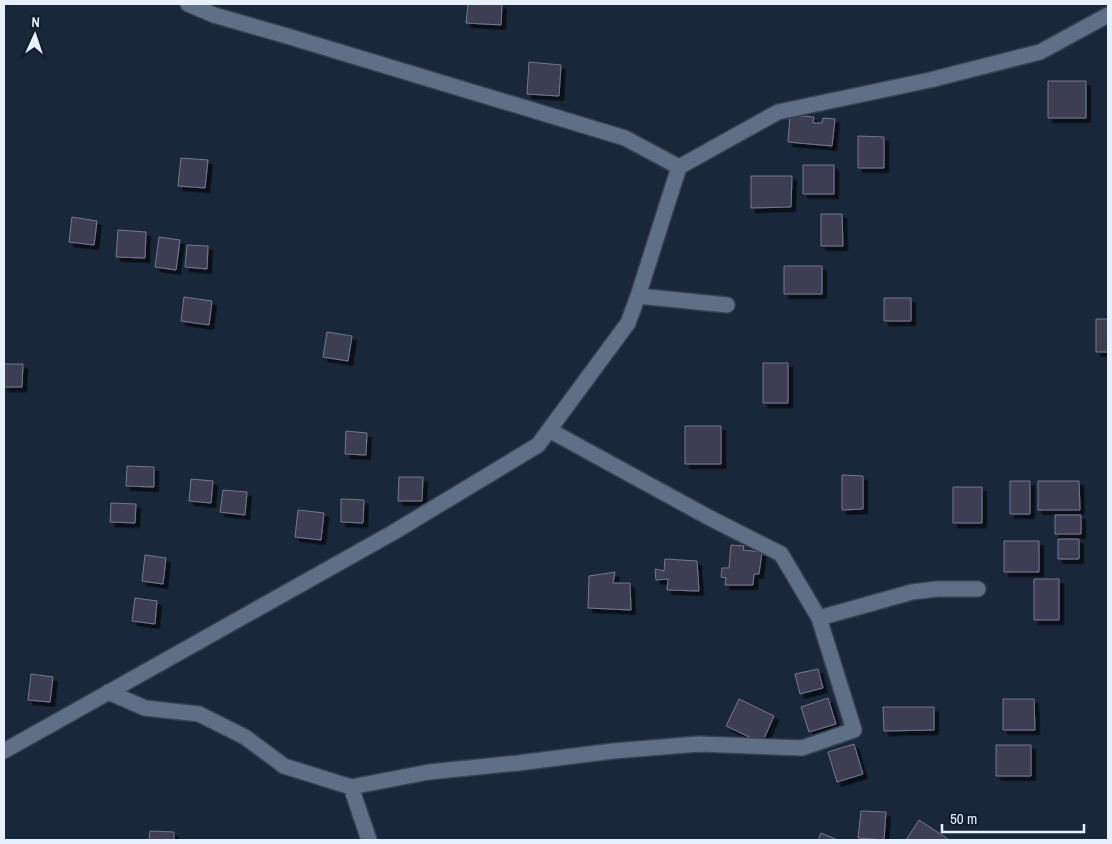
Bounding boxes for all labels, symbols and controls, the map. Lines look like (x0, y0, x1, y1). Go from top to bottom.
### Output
north arrow (10, 10, 60, 60)
text: N (31, 13, 40, 31)
scale bar (942, 802, 1084, 834)
text: 50 m (950, 808, 977, 829)

